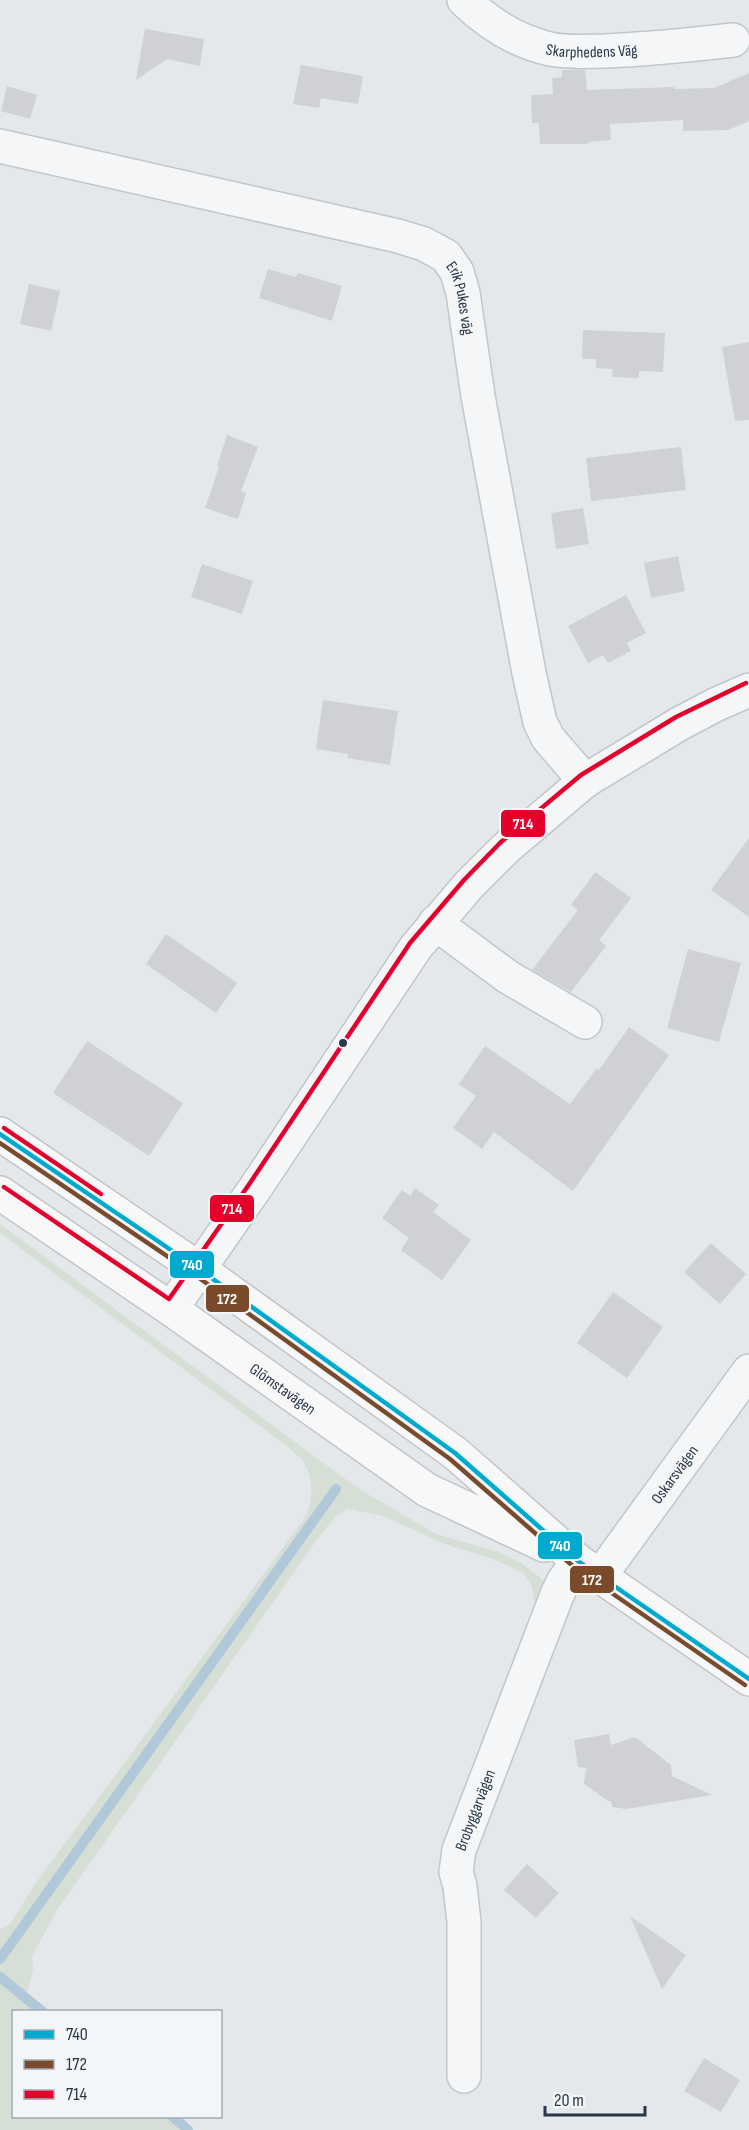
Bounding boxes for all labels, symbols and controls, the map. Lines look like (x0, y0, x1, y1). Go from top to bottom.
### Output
street label: Skarphedens Väg (544, 40, 638, 63)
street label: Erik Pukes väg (441, 258, 477, 336)
line badge: 714 (500, 809, 546, 838)
text: 714 (513, 815, 534, 834)
unlabelled marker (337, 1037, 349, 1049)
line badge: 714 (209, 1194, 255, 1223)
text: 714 (222, 1200, 243, 1219)
line badge: 740 (169, 1250, 215, 1279)
text: 740 (181, 1256, 203, 1275)
line badge: 172 (205, 1284, 250, 1313)
text: 172 (217, 1290, 237, 1309)
street label: Glömstavägen (246, 1360, 319, 1419)
street label: Oskarsvägen (648, 1442, 703, 1508)
line badge: 740 (537, 1531, 583, 1560)
text: 740 (549, 1537, 571, 1556)
line badge: 172 (569, 1565, 615, 1594)
text: 172 (582, 1571, 602, 1590)
street label: Brobyggarvägen (452, 1767, 500, 1854)
legend (12, 2010, 222, 2118)
text: 740 (66, 2024, 88, 2045)
text: 172 (66, 2054, 87, 2075)
scale bar (545, 2079, 646, 2117)
text: 714 (66, 2084, 88, 2105)
text: 20 m (554, 2090, 584, 2111)

